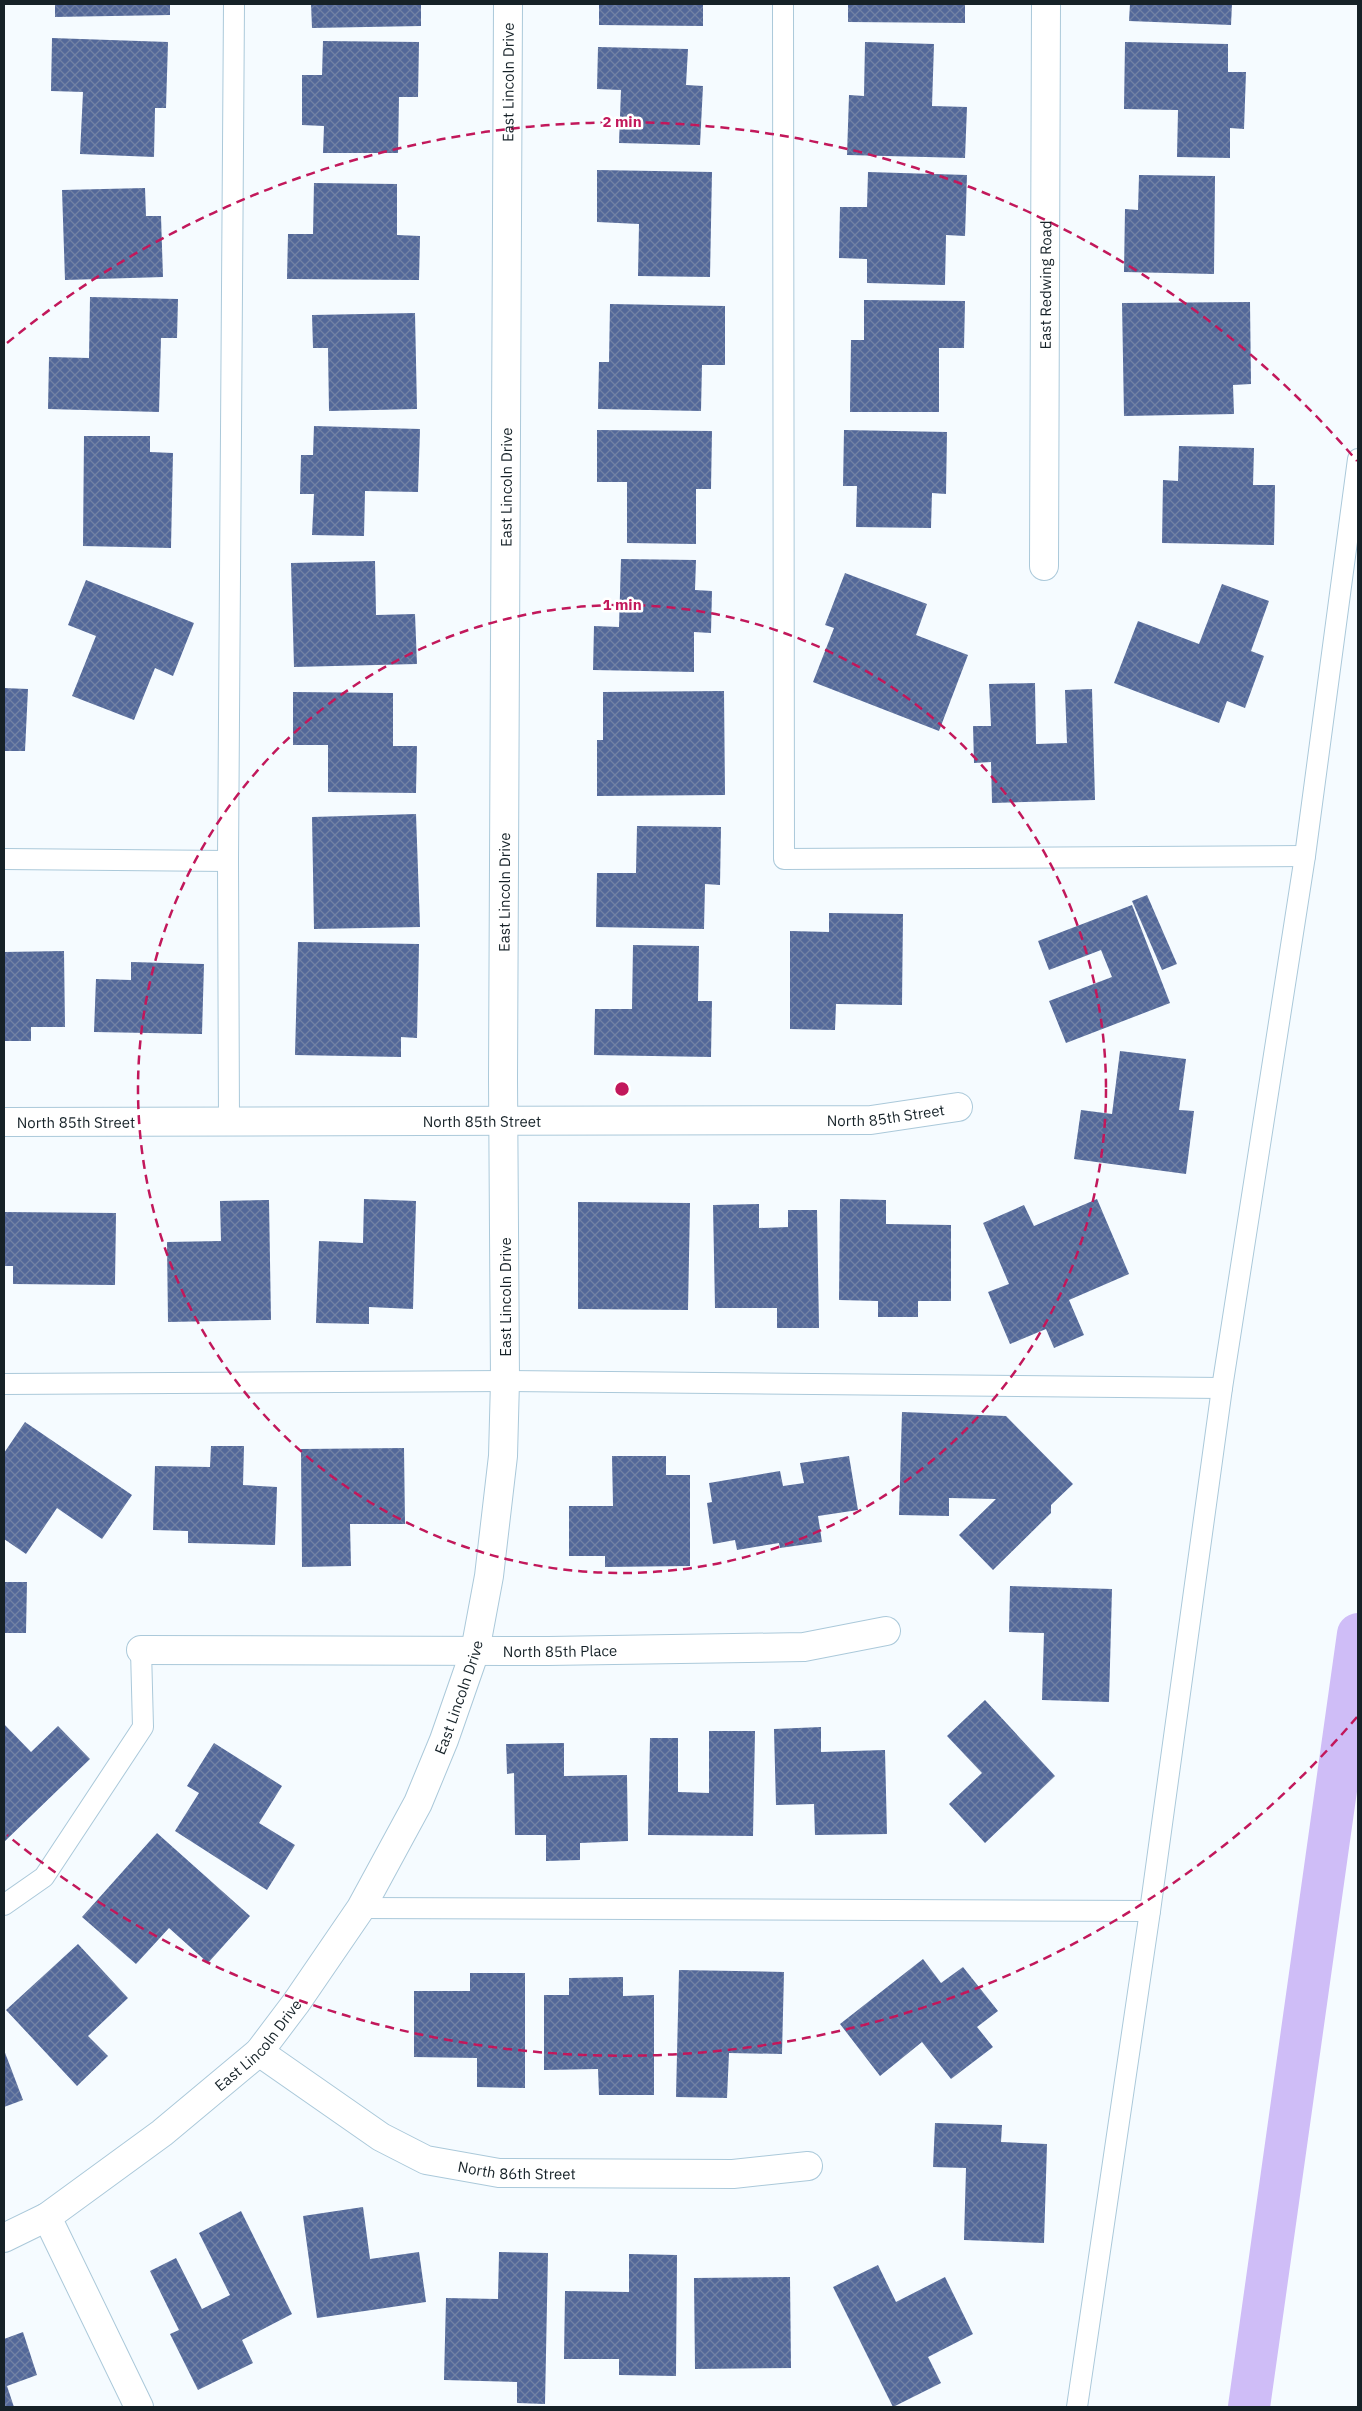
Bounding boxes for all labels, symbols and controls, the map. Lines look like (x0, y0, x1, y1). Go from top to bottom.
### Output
street label: East Lincoln Drive (498, 22, 517, 142)
text: 2 min (602, 112, 642, 131)
street label: East Redwing Road (1035, 220, 1055, 350)
street label: East Lincoln Drive (496, 427, 516, 547)
text: 1 min (602, 595, 642, 614)
street label: East Lincoln Drive (494, 832, 514, 952)
centre of rings (613, 1080, 631, 1098)
street label: North 85th Street (827, 1100, 946, 1130)
street label: North 85th Street (423, 1111, 541, 1131)
street label: North 85th Street (17, 1112, 135, 1131)
street label: East Lincoln Drive (496, 1237, 515, 1357)
street label: East Lincoln Drive (430, 1639, 486, 1757)
street label: North 85th Place (503, 1640, 617, 1661)
street label: East Lincoln Drive (210, 1995, 305, 2095)
street label: North 86th Street (456, 2156, 576, 2183)

